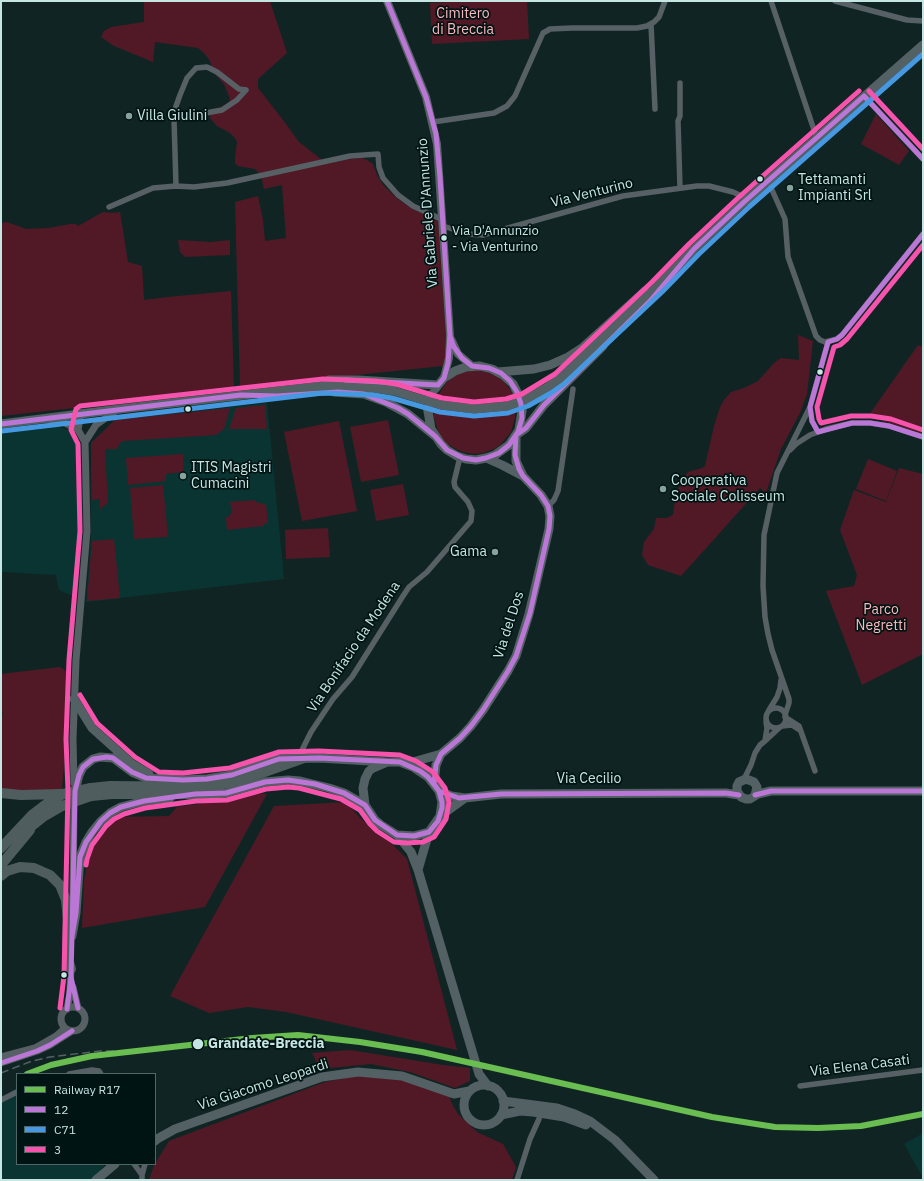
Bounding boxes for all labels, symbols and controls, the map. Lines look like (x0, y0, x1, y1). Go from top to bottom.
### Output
park label: Cimitero di Breccia (432, 6, 494, 38)
place label: Villa Giulini (137, 108, 207, 124)
marker: Villa Giulini (124, 111, 134, 121)
street label: Via Gabriele D'Annunzio (414, 138, 442, 288)
place label: Tettamanti Impianti Srl (798, 172, 872, 204)
unlabelled marker (755, 174, 765, 184)
street label: Via Venturino (549, 175, 635, 211)
marker: Tettamanti Impianti Srl (785, 183, 795, 193)
place label: Via D'Annunzio - Via Venturino (452, 223, 539, 254)
marker: Via D'Annunzio - Via Venturino (439, 233, 449, 243)
unlabelled marker (815, 367, 825, 377)
unlabelled marker (183, 404, 193, 414)
place label: ITIS Magistri Cumacini (191, 460, 271, 492)
marker: ITIS Magistri Cumacini (178, 471, 188, 481)
place label: Cooperativa Sociale Colisseum (671, 473, 785, 506)
marker: Cooperativa Sociale Colisseum (658, 484, 668, 494)
place label: Gama (450, 544, 487, 560)
marker: Gama (490, 547, 500, 557)
street label: Via Bonifacio da Modena (304, 578, 404, 716)
street label: Via del Dos (490, 589, 528, 661)
park label: Parco Negretti (856, 602, 906, 634)
street label: Via Cecilio (557, 771, 621, 787)
unlabelled marker (59, 970, 69, 980)
place label: Grandate-Breccia (208, 1036, 324, 1052)
marker: Grandate-Breccia (191, 1037, 205, 1051)
street label: Via Elena Casati (809, 1052, 911, 1080)
street label: Via Giacomo Leopardi (196, 1056, 330, 1114)
legend (16, 1073, 156, 1165)
text: Railway R17 (54, 1082, 121, 1097)
text: 12 (54, 1102, 68, 1117)
text: C71 (54, 1122, 76, 1137)
text: 3 (54, 1142, 61, 1157)

